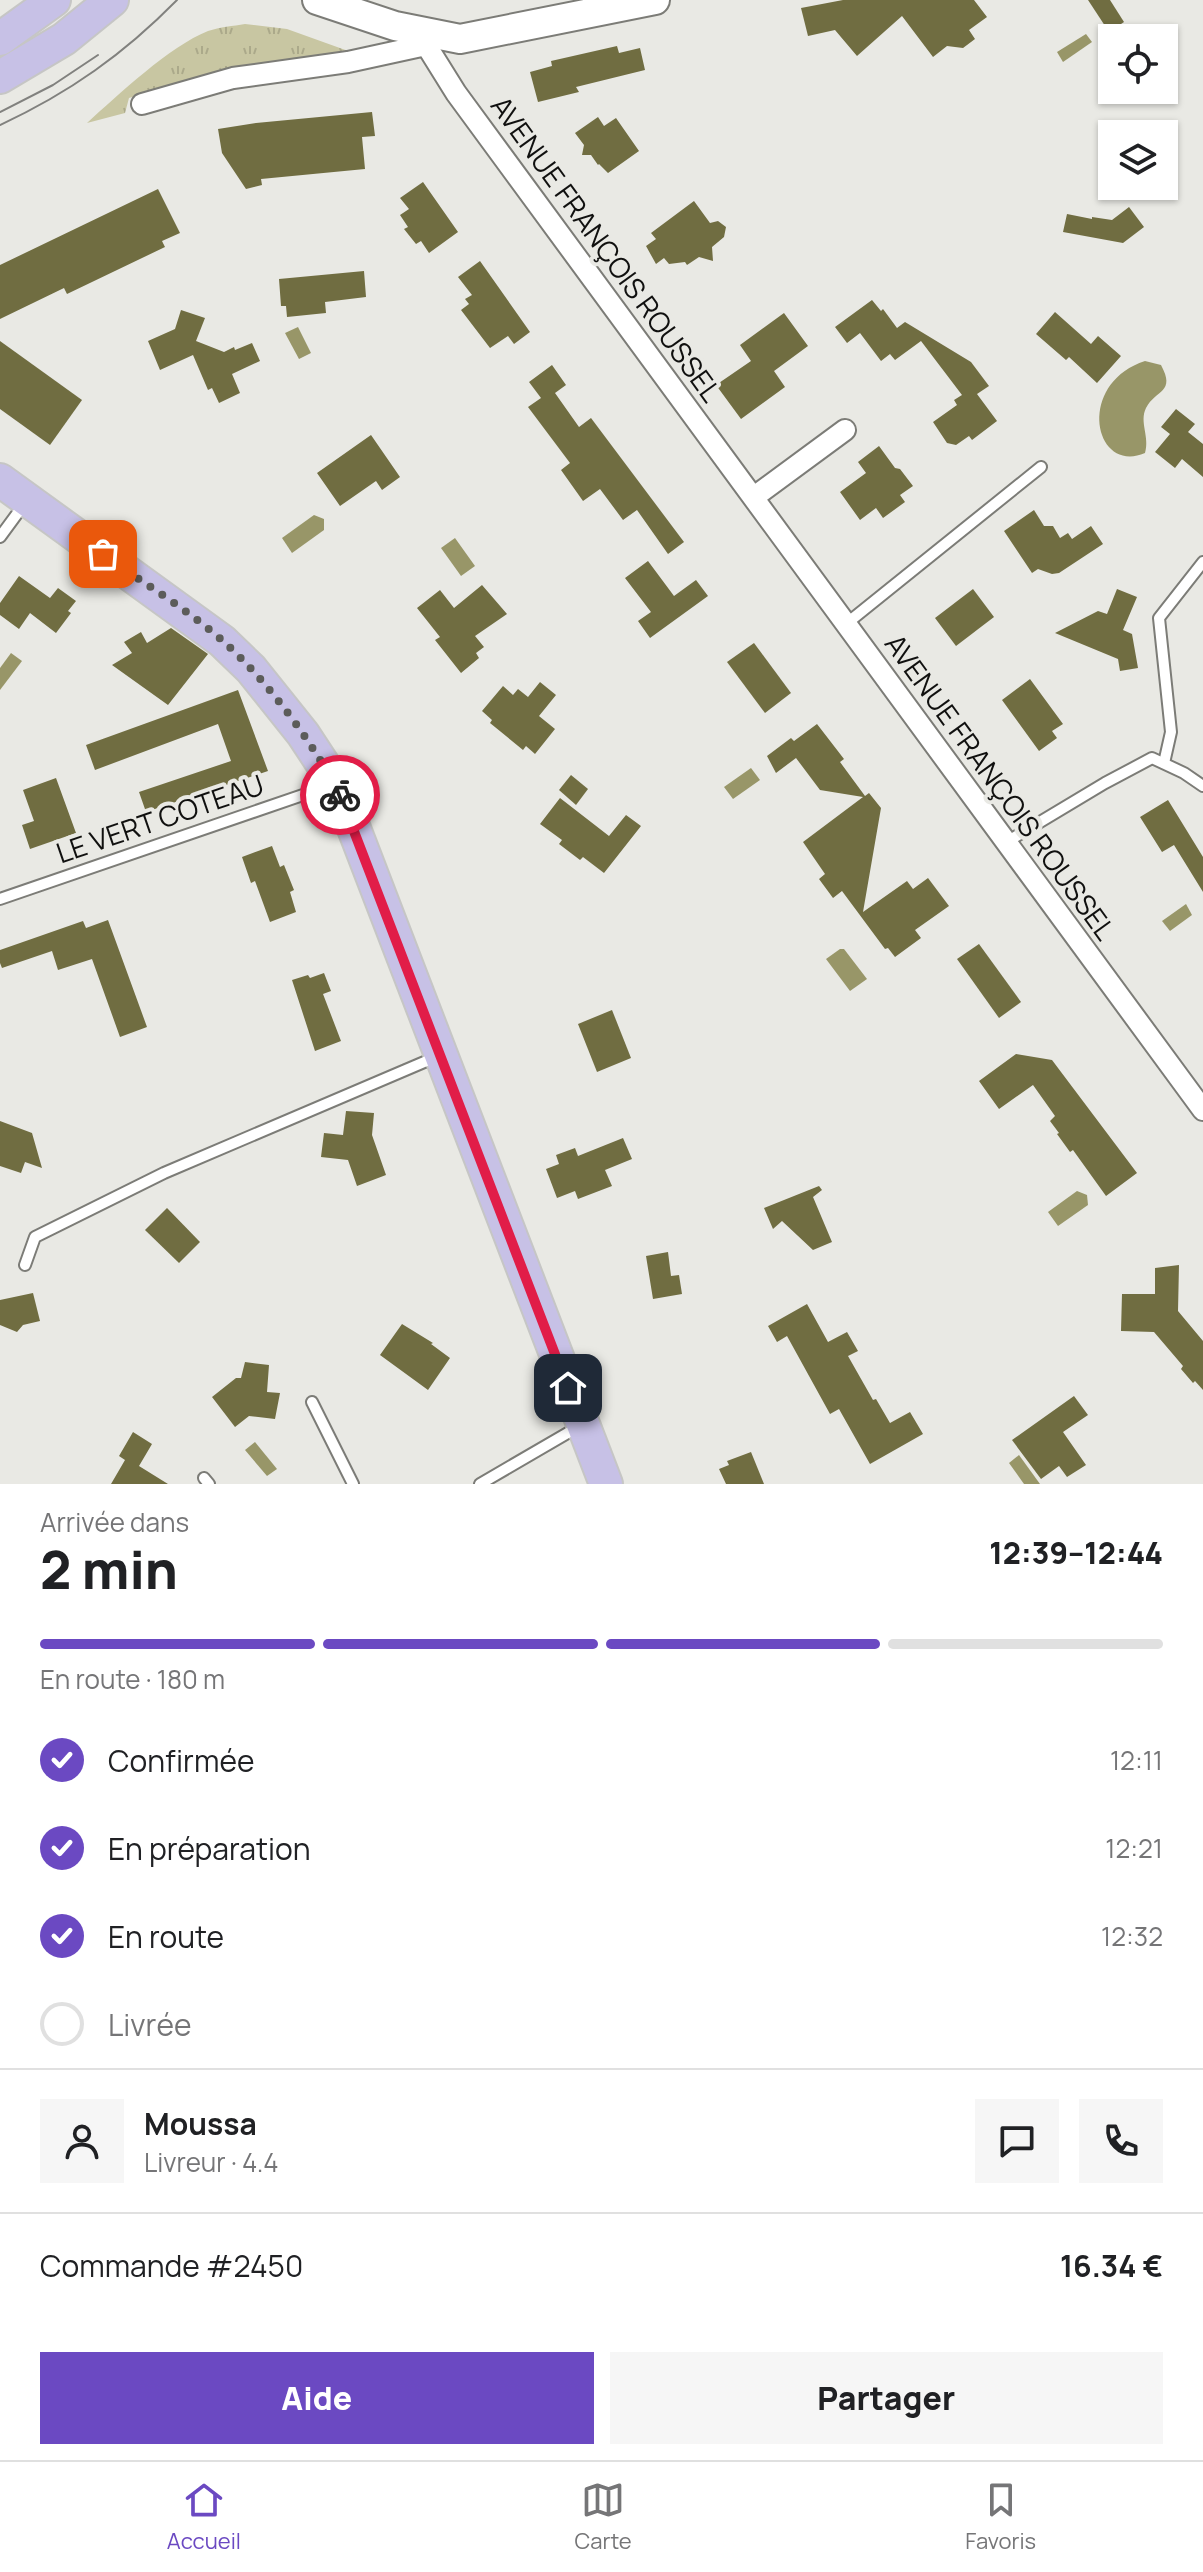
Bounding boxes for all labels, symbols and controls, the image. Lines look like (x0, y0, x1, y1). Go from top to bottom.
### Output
map controls (1098, 24, 1178, 200)
button: locate (1098, 24, 1178, 104)
street label: AVENUE FRANÇOIS ROUSSEL (483, 88, 731, 409)
button: layers (1098, 120, 1178, 200)
pin (69, 520, 137, 588)
icon: bag (81, 532, 125, 576)
street label: AVENUE FRANÇOIS ROUSSEL (877, 626, 1125, 947)
courier (300, 755, 380, 835)
street label: LE VERT COTEAU (51, 765, 268, 871)
icon: bike (318, 773, 362, 817)
pin (534, 1354, 602, 1422)
icon: home (546, 1366, 590, 1410)
text: Arrivée dans (40, 1504, 189, 1540)
text: 12:39–12:44 (989, 1532, 1163, 1573)
text: 2 min (40, 1534, 178, 1605)
text: En route · 180 m (40, 1661, 225, 1697)
icon: check (40, 1738, 84, 1782)
text: Confirmée (108, 1740, 254, 1781)
text: 12:11 (1110, 1742, 1163, 1778)
icon: check (40, 1826, 84, 1870)
text: En préparation (108, 1828, 310, 1869)
text: 12:21 (1105, 1830, 1163, 1866)
icon: check (40, 1914, 84, 1958)
text: En route (108, 1916, 224, 1957)
text: 12:32 (1101, 1918, 1163, 1954)
text: Livrée (108, 2004, 191, 2045)
button: person (40, 2099, 124, 2183)
button: chat (975, 2099, 1059, 2183)
button: phone (1079, 2099, 1163, 2183)
text: Moussa (144, 2103, 257, 2144)
text: Livreur · 4.4 (144, 2144, 279, 2180)
text: Commande #2450 (40, 2245, 303, 2286)
text: 16.34 € (1060, 2245, 1163, 2286)
button: Aide (40, 2352, 594, 2444)
button: Partager (610, 2352, 1163, 2444)
tab: Accueil (167, 2478, 241, 2556)
tab: Carte (575, 2478, 632, 2556)
tab: Favoris (965, 2478, 1036, 2556)

